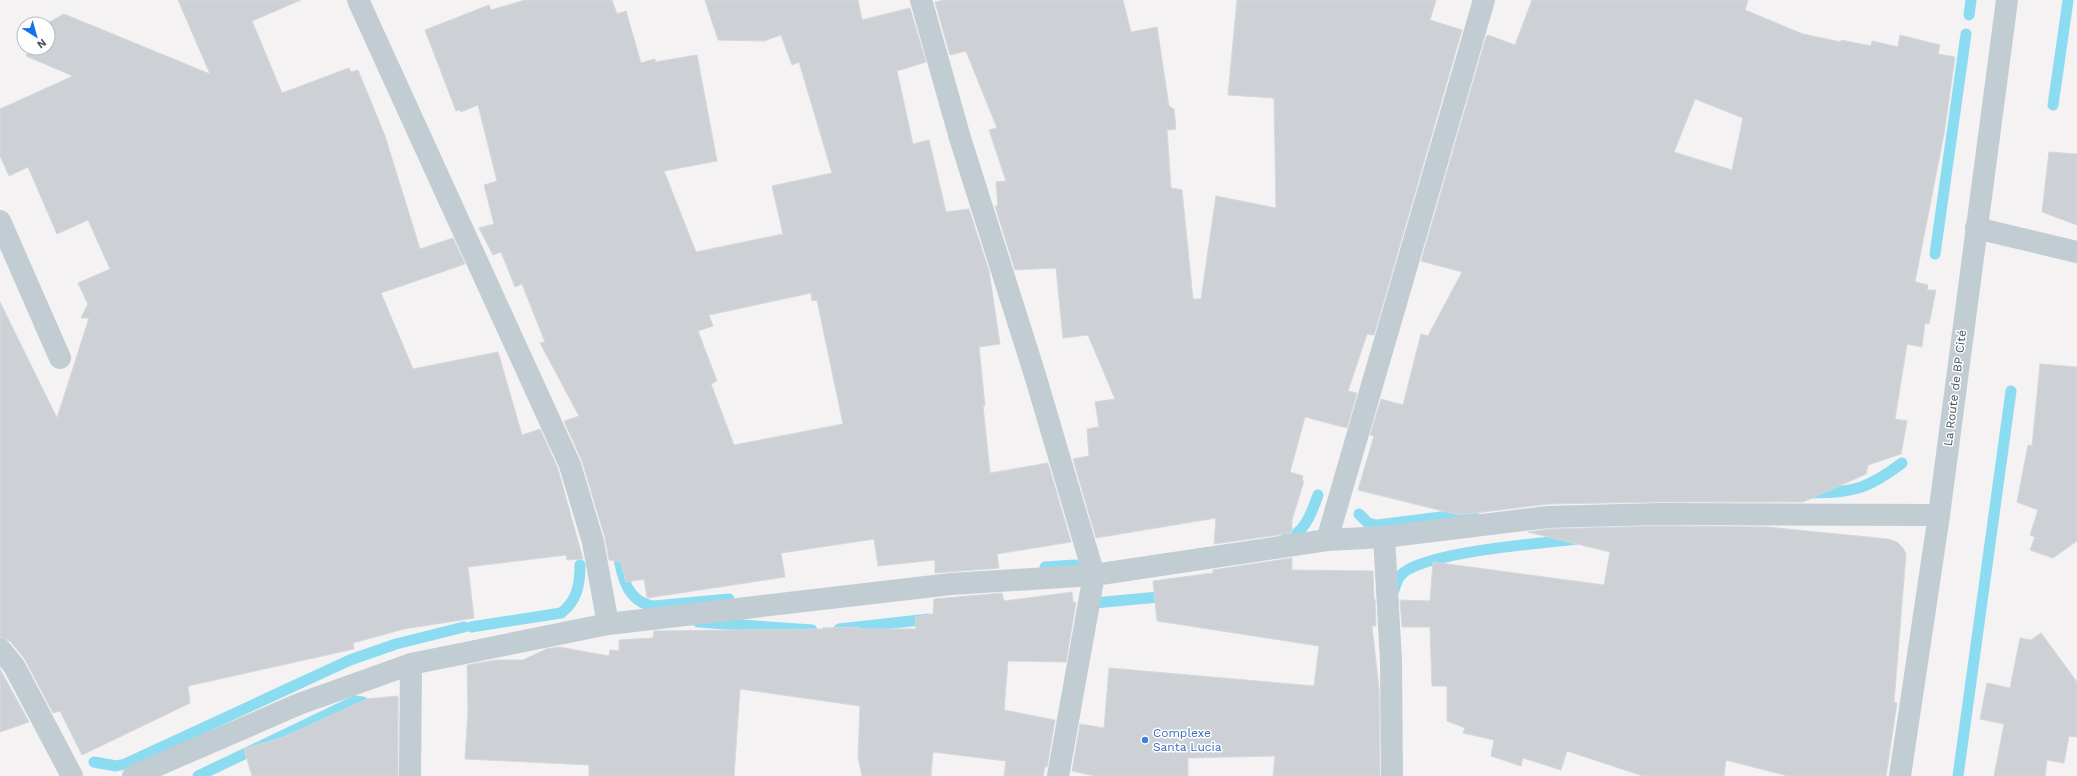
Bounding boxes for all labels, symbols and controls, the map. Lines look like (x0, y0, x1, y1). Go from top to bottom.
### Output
north arrow (16, 16, 56, 56)
text: N (35, 36, 49, 51)
street label: La Route de BP Cité (1941, 329, 1969, 447)
place label: Complexe Santa Lucia (1153, 726, 1222, 754)
marker: Complexe Santa Lucia (1140, 735, 1150, 745)

